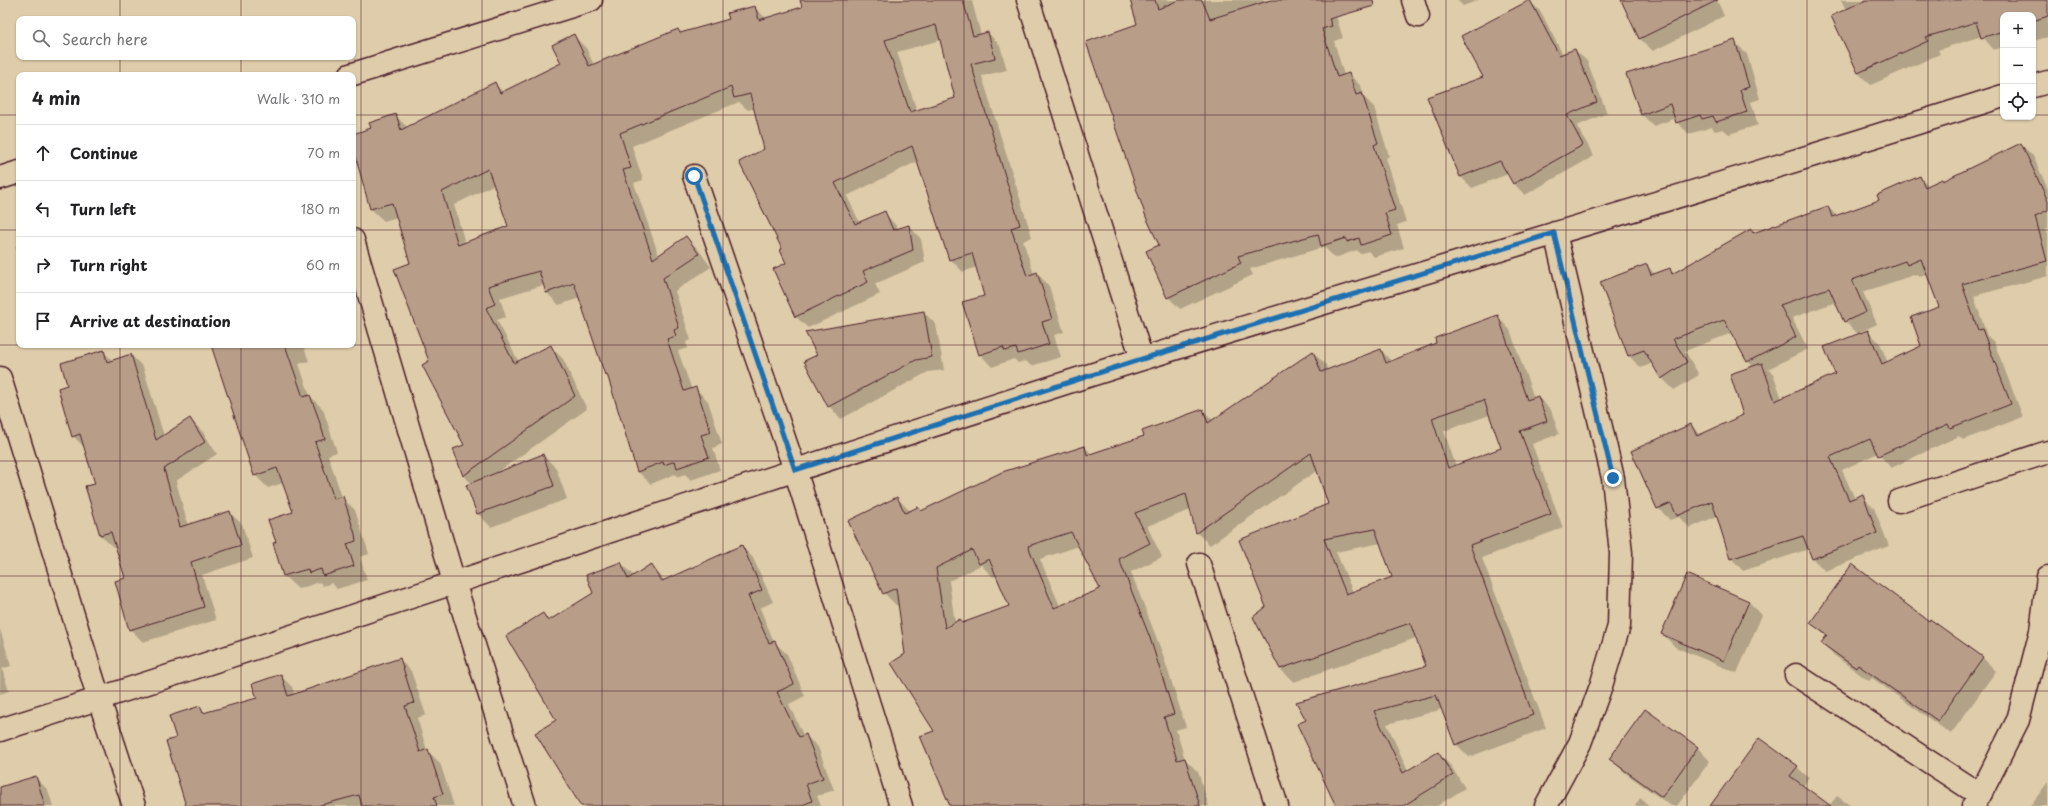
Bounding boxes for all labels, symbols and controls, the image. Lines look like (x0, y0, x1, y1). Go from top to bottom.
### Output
map controls (2000, 12, 2036, 120)
button: + (2000, 12, 2036, 48)
search box (16, 16, 356, 60)
icon: search (30, 27, 52, 49)
text: Search here (62, 27, 148, 50)
button: − (2000, 48, 2036, 84)
button: locate (2000, 84, 2036, 120)
text: 4 min (32, 85, 80, 111)
text: Walk · 310 m (257, 89, 340, 108)
text: Continue (70, 141, 138, 164)
icon: ahead (32, 142, 54, 164)
text: 70 m (307, 143, 340, 162)
route start (685, 167, 703, 185)
text: Turn left (70, 197, 136, 220)
icon: left (32, 198, 54, 220)
text: 180 m (301, 199, 340, 218)
text: Turn right (70, 253, 147, 276)
icon: right (32, 254, 54, 276)
text: 60 m (306, 255, 340, 274)
text: Arrive at destination (70, 309, 231, 332)
icon: arrive (32, 310, 54, 332)
route end (1604, 469, 1622, 487)

